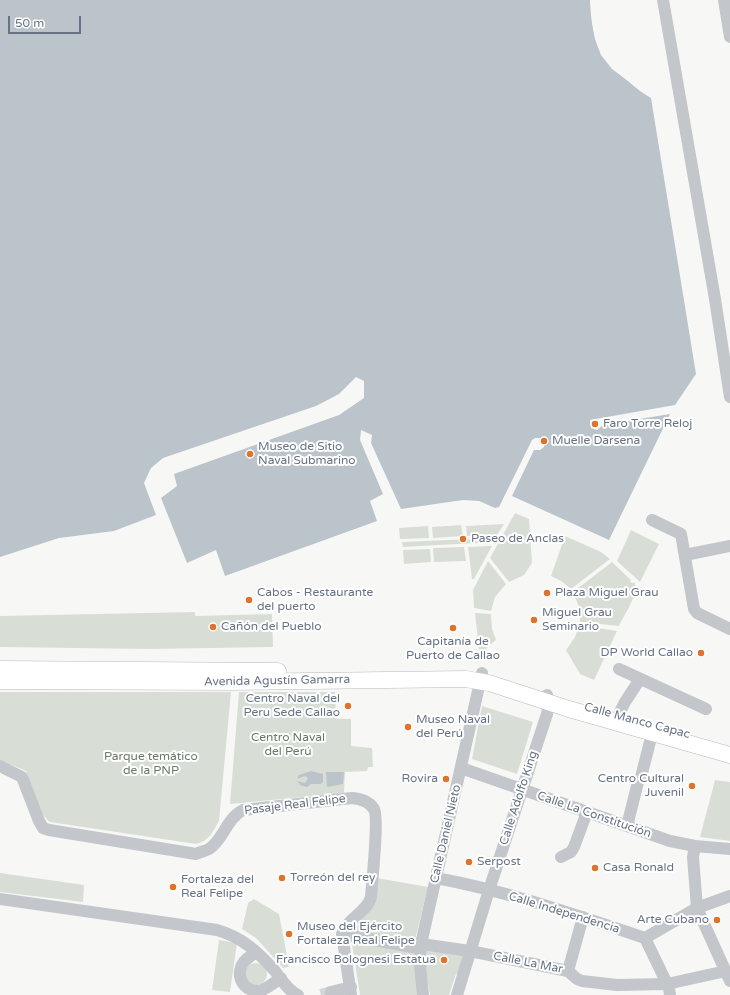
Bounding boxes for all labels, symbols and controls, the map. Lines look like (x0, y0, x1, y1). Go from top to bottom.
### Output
scale bar (10, 8, 83, 34)
text: 50 m (15, 16, 44, 30)
place label: Faro Torre Reloj (603, 417, 692, 431)
marker: Faro Torre Reloj (590, 419, 600, 429)
place label: Muelle Darsena (552, 434, 640, 448)
marker: Muelle Darsena (539, 436, 549, 446)
place label: Museo de Sitio Naval Submarino (258, 440, 356, 468)
marker: Museo de Sitio Naval Submarino (245, 449, 255, 459)
place label: Paseo de Anclas (471, 532, 564, 546)
marker: Paseo de Anclas (458, 534, 468, 544)
place label: Cabos - Restaurante del puerto (257, 586, 373, 614)
place label: Plaza Miguel Grau (555, 586, 658, 600)
marker: Plaza Miguel Grau (542, 588, 552, 598)
marker: Cabos - Restaurante del puerto (244, 595, 254, 605)
place label: Miguel Grau Seminario (542, 606, 612, 634)
marker: Miguel Grau Seminario (529, 615, 539, 625)
place label: Cañón del Pueblo (221, 620, 322, 634)
marker: Cañón del Pueblo (208, 622, 218, 632)
marker: Capitanía de Puerto de Callao (448, 623, 458, 633)
place label: Capitanía de Puerto de Callao (406, 635, 500, 663)
place label: DP World Callao (601, 646, 693, 660)
marker: DP World Callao (696, 648, 706, 658)
street label: Avenida Agustín Gamarra (204, 673, 350, 689)
place label: Centro Naval del Peru Sede Callao (244, 692, 340, 720)
street label: Calle Manco Capac (582, 700, 692, 742)
marker: Centro Naval del Peru Sede Callao (343, 701, 353, 711)
place label: Museo Naval del Perú (416, 713, 490, 741)
marker: Museo Naval del Perú (403, 722, 413, 732)
park label: Centro Naval del Perú (251, 731, 325, 759)
street label: Calle Adolfo King (497, 749, 541, 847)
park label: Parque temático de la PNP (104, 750, 198, 778)
place label: Rovira (402, 772, 438, 786)
place label: Centro Cultural Juvenil (598, 772, 684, 800)
marker: Rovira (441, 774, 451, 784)
marker: Centro Cultural Juvenil (687, 781, 697, 791)
street label: Calle Daniel Nieto (428, 783, 464, 885)
street label: Calle La Constitución (535, 789, 653, 841)
street label: Pasaje Real Felipe (243, 792, 347, 818)
place label: Serpost (477, 855, 521, 869)
marker: Serpost (464, 857, 474, 867)
place label: Casa Ronald (603, 861, 674, 875)
marker: Casa Ronald (590, 863, 600, 873)
place label: Torreón del rey (290, 871, 375, 885)
place label: Fortaleza del Real Felipe (181, 873, 254, 901)
marker: Torreón del rey (277, 873, 287, 883)
marker: Fortaleza del Real Felipe (168, 882, 178, 892)
street label: Calle Independencia (507, 889, 621, 937)
place label: Arte Cubano (637, 913, 709, 927)
marker: Arte Cubano (712, 915, 722, 925)
place label: Museo del Ejército Fortaleza Real Felipe (297, 920, 415, 948)
marker: Museo del Ejército Fortaleza Real Felipe (284, 929, 294, 939)
street label: Calle La Mar (492, 949, 564, 977)
place label: Francisco Bolognesi Estatua (276, 953, 436, 967)
marker: Francisco Bolognesi Estatua (439, 955, 449, 965)

